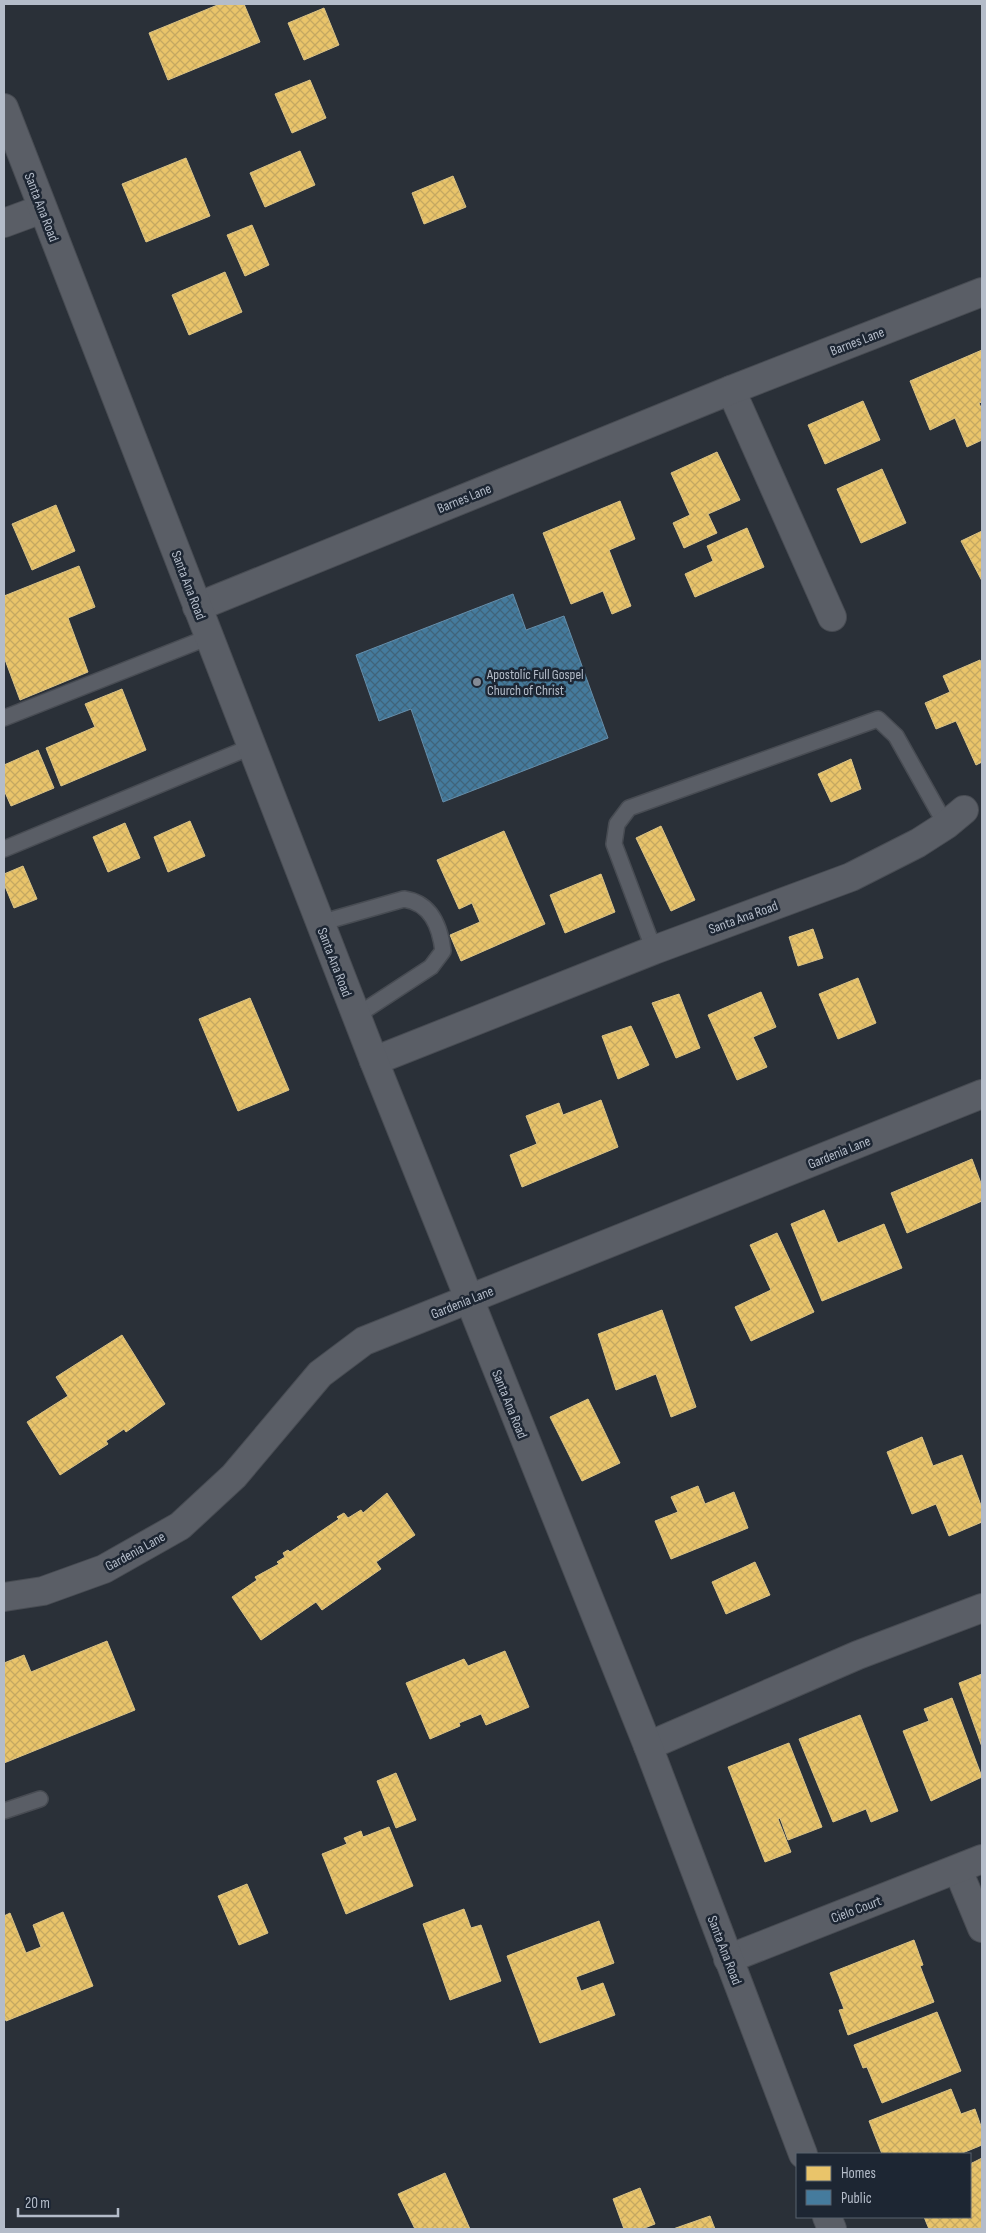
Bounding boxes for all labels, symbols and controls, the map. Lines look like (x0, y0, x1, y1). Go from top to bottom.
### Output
street label: Santa Ana Road (21, 170, 63, 244)
street label: Barnes Lane (828, 323, 887, 360)
street label: Barnes Lane (435, 480, 494, 517)
street label: Santa Ana Road (168, 548, 210, 622)
place label: Apostolic Full Gospel Church of Christ (486, 666, 584, 699)
marker: Apostolic Full Gospel Church of Christ (471, 676, 483, 688)
street label: Santa Ana Road (706, 897, 780, 938)
street label: Santa Ana Road (314, 925, 356, 999)
street label: Gardenia Lane (805, 1132, 873, 1173)
street label: Gardenia Lane (428, 1282, 496, 1323)
street label: Santa Ana Road (488, 1367, 531, 1441)
street label: Gardenia Lane (102, 1528, 168, 1575)
street label: Cielo Court (829, 1892, 884, 1927)
street label: Santa Ana Road (704, 1913, 746, 1987)
legend (796, 2153, 971, 2218)
text: Homes (841, 2164, 876, 2183)
scale bar (18, 2186, 118, 2218)
text: Public (841, 2189, 872, 2208)
text: 20 m (25, 2194, 50, 2213)

